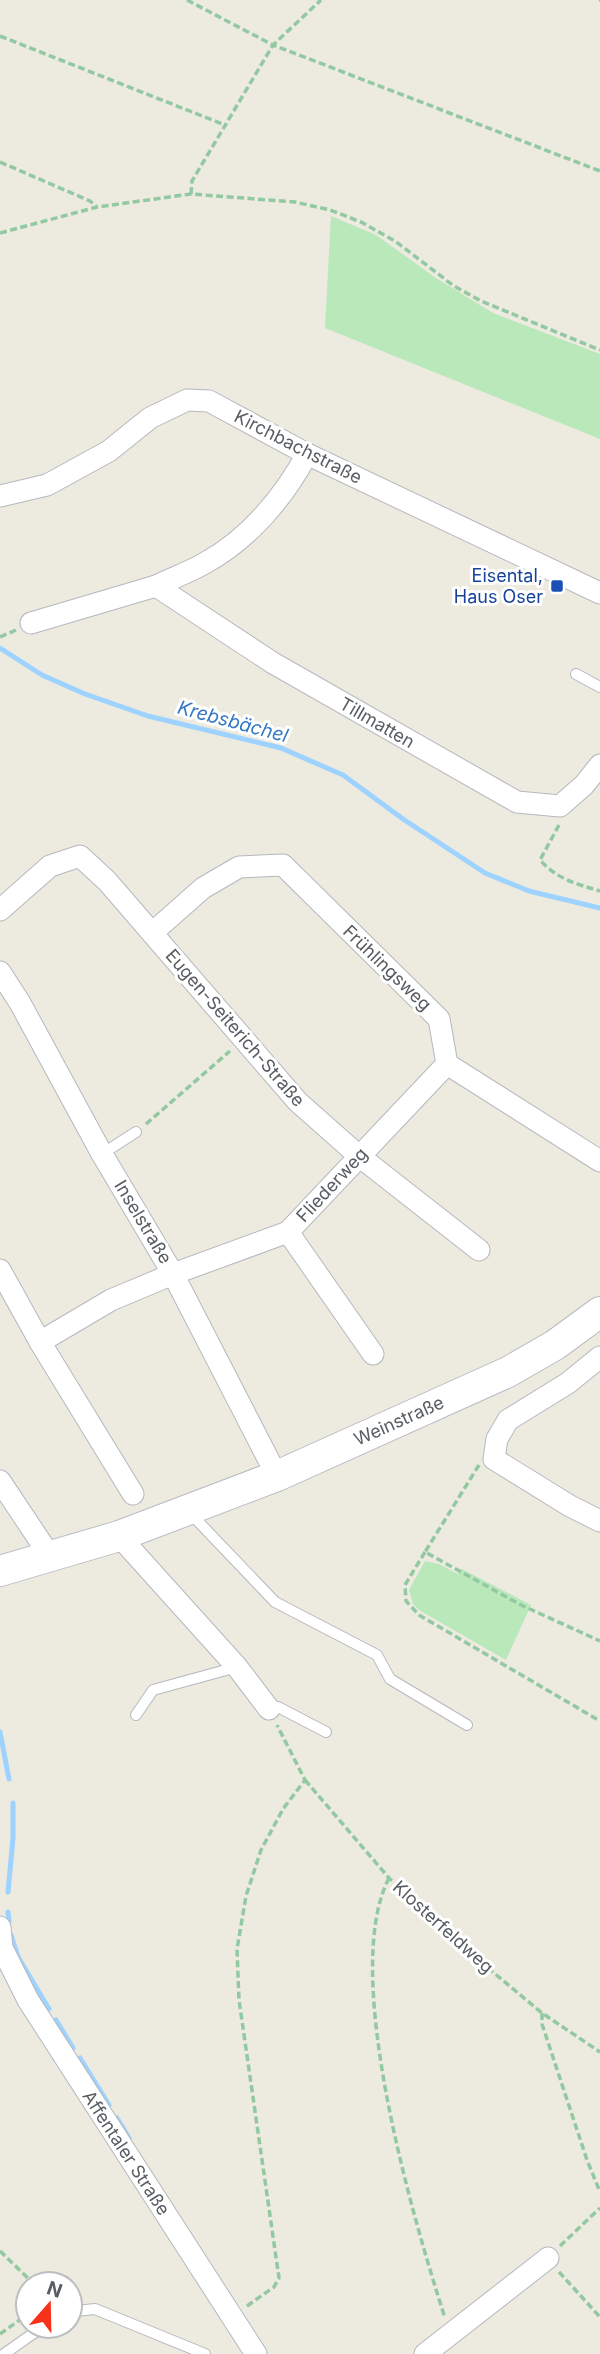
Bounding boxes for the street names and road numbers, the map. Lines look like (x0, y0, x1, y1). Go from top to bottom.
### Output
street label: Kirchbachstraße (231, 405, 365, 488)
street label: Tillmatten (336, 693, 418, 752)
street label: Frühlingsweg (339, 920, 436, 1015)
street label: Eugen-Seiterich-Straße (161, 945, 309, 1110)
street label: Fliederweg (292, 1143, 371, 1226)
street label: Inselstraße (110, 1176, 177, 1267)
street label: Weinstraße (351, 1391, 447, 1450)
street label: Klosterfeldweg (389, 1876, 498, 1977)
street label: Affentaler Straße (78, 2086, 175, 2219)

